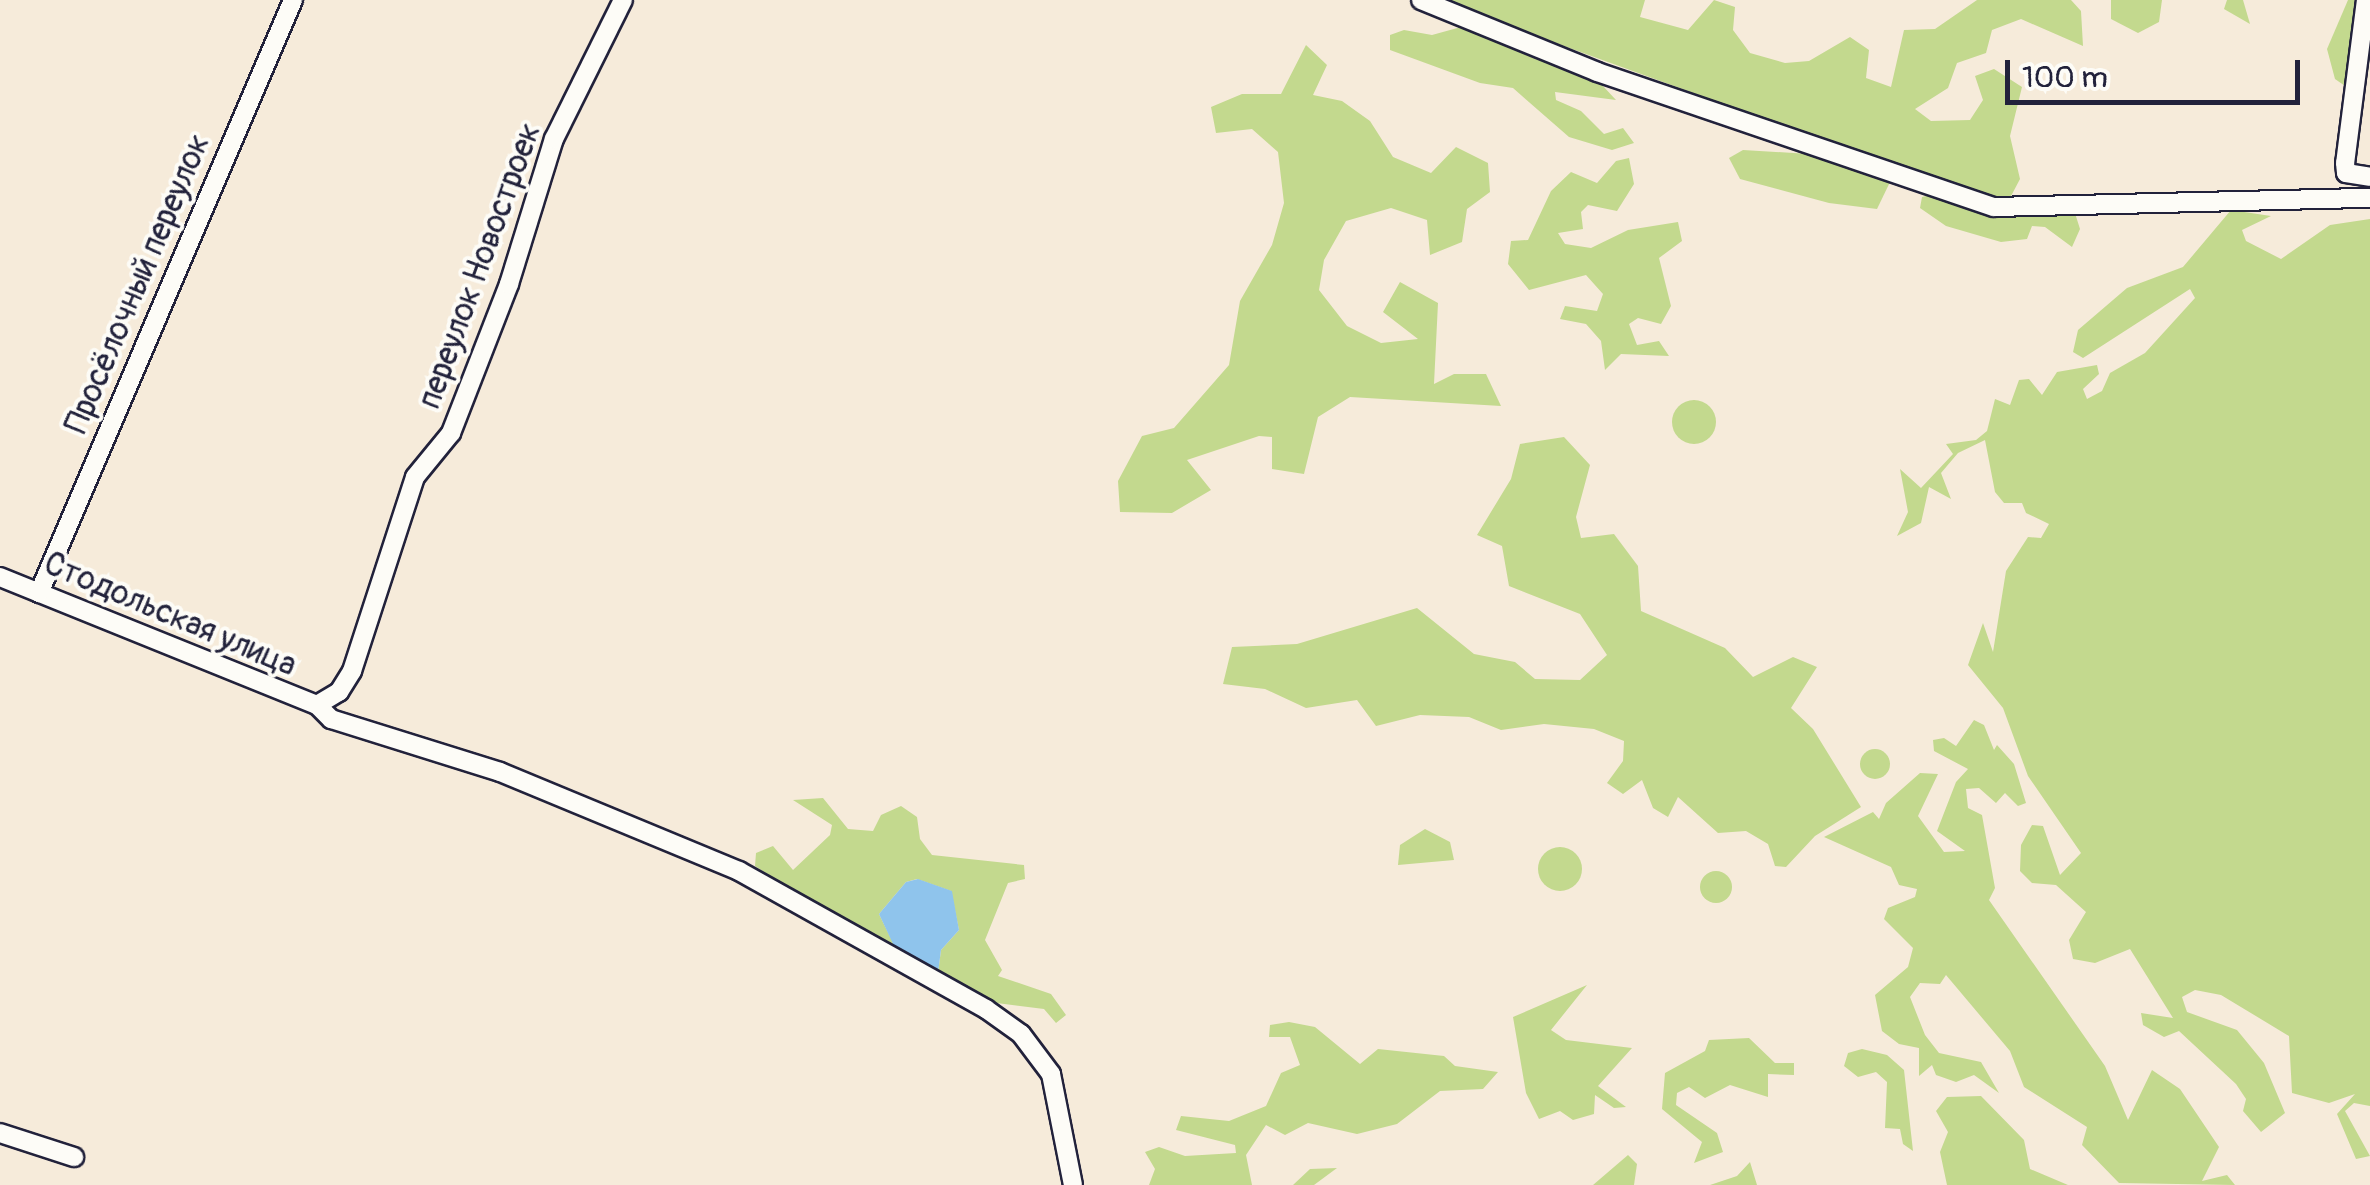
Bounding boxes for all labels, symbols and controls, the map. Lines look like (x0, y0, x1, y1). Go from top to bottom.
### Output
scale bar (2010, 40, 2305, 102)
text: 100 m (2022, 59, 2108, 96)
street label: переулок Новостроек (411, 118, 549, 414)
street label: Просёлочный переулок (58, 129, 218, 439)
street label: Стодольская улица (38, 545, 302, 685)

